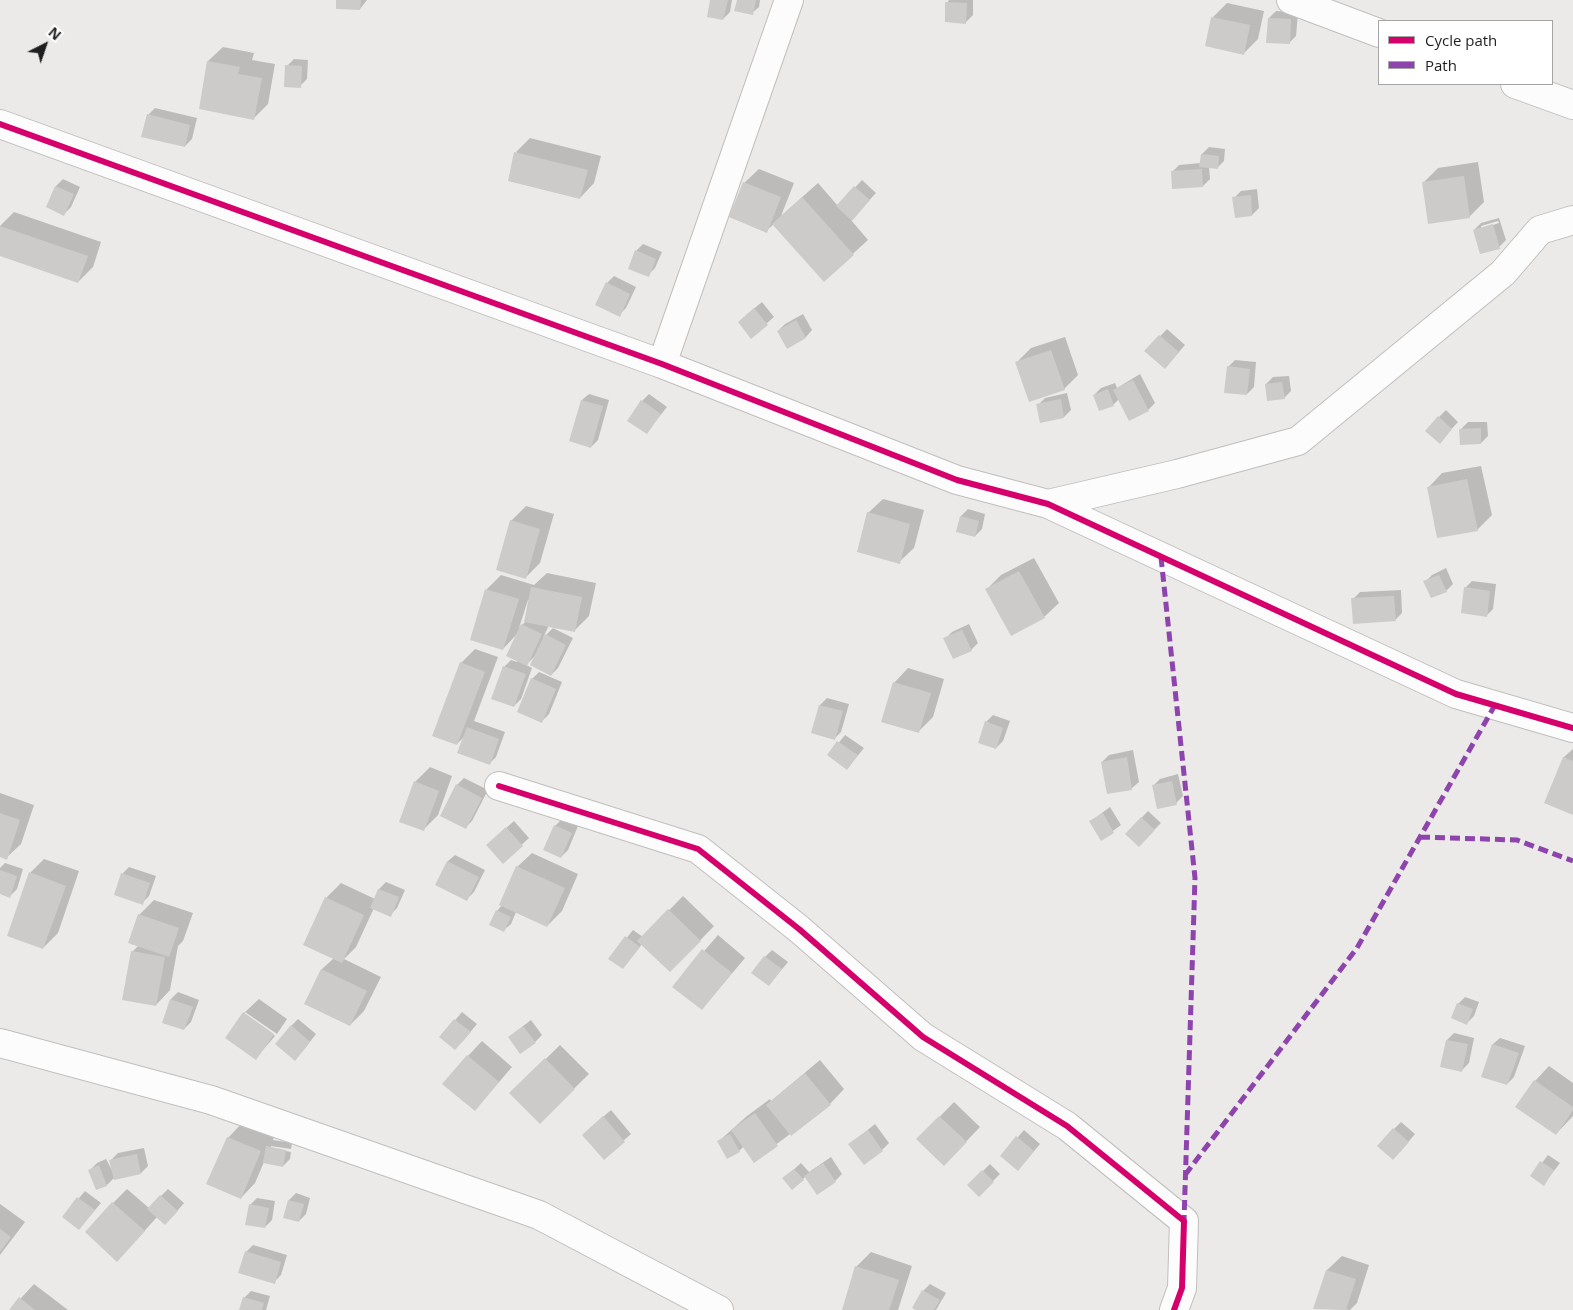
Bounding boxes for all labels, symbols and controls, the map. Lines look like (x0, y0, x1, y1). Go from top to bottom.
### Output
north arrow (20, 20, 70, 70)
legend (1378, 20, 1553, 85)
text: N (45, 22, 66, 44)
text: Cycle path (1425, 30, 1497, 50)
text: Path (1425, 55, 1457, 75)

